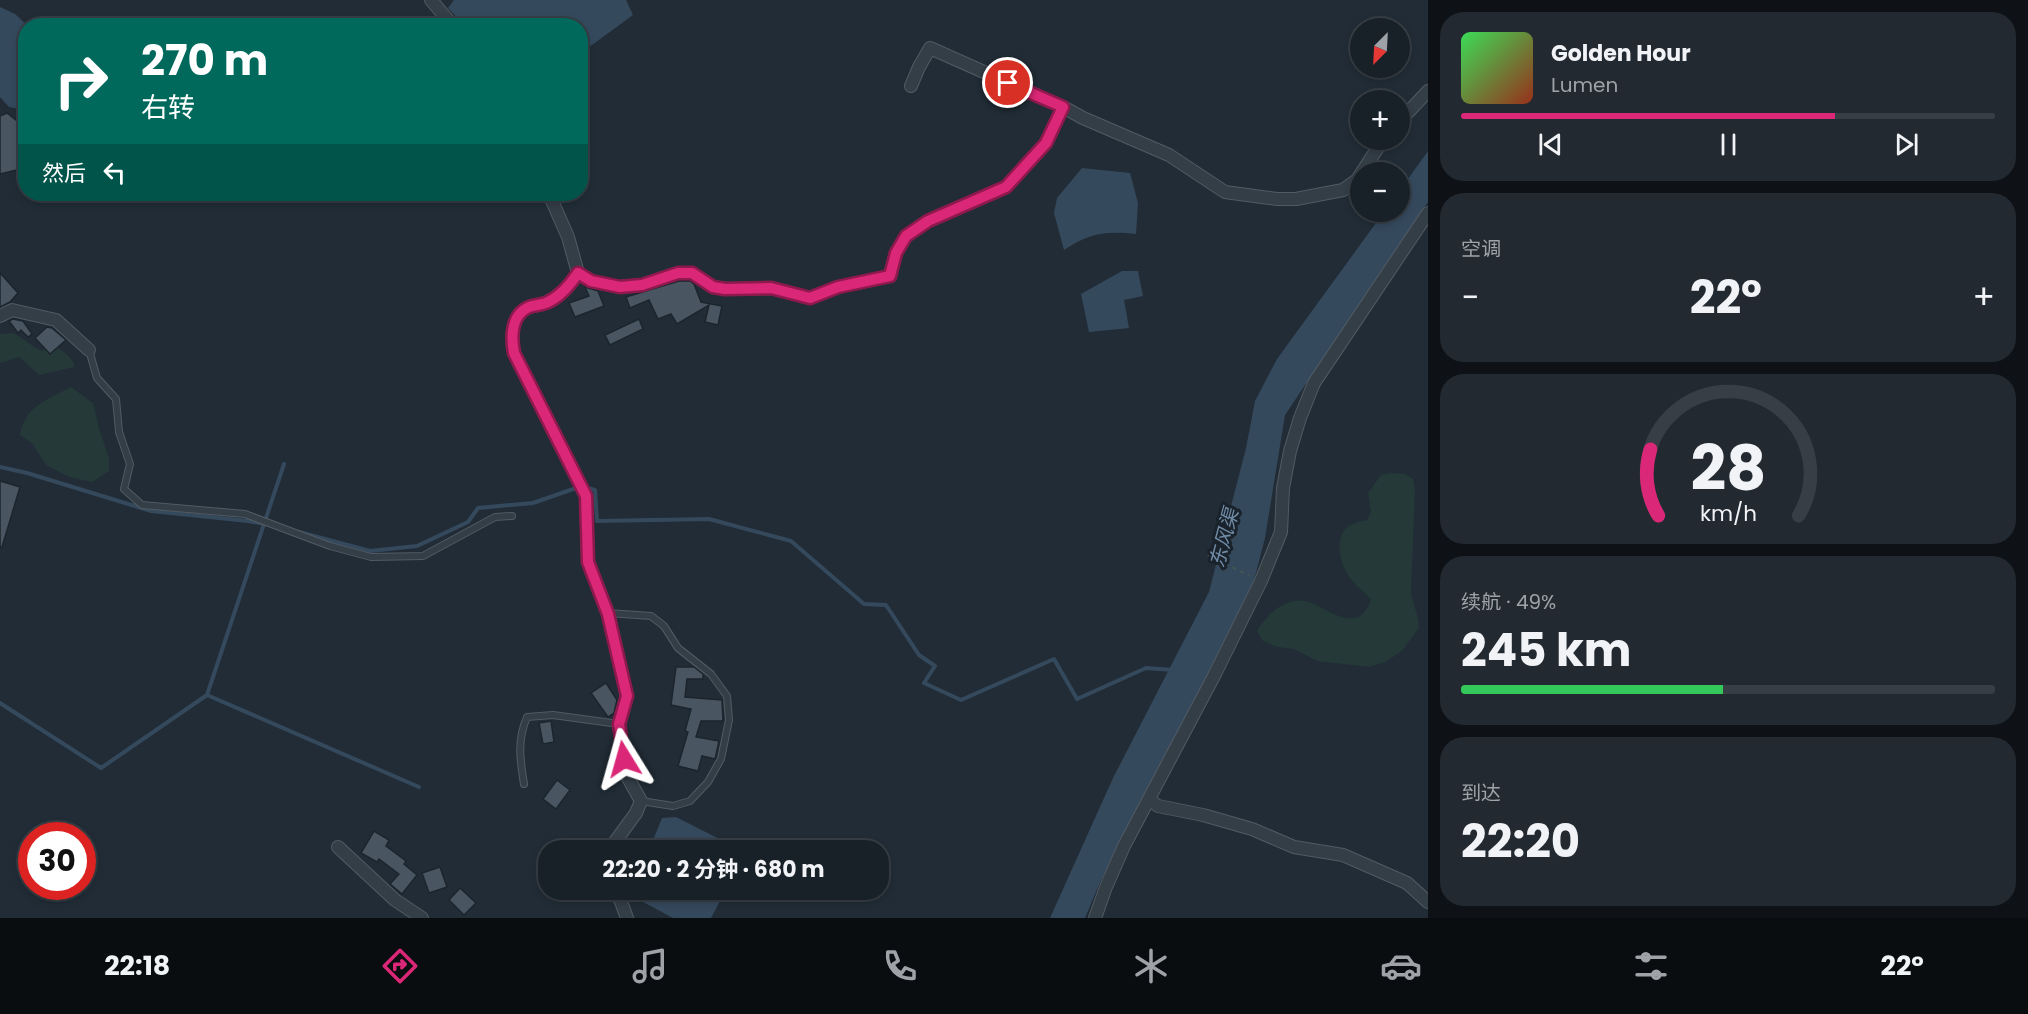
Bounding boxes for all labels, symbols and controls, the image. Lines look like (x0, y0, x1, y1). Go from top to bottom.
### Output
north arrow (1350, 18, 1410, 78)
map controls (1350, 18, 1410, 222)
text: 270 m (141, 31, 268, 90)
text: Golden Hour (1551, 38, 1691, 69)
icon: right (42, 42, 120, 120)
pin (982, 57, 1033, 108)
icon: arrive (991, 66, 1024, 99)
text: Lumen (1551, 71, 1618, 99)
text: 右转 (141, 89, 195, 126)
button: + (1350, 90, 1410, 150)
icon: previous (1534, 128, 1567, 161)
icon: pause (1712, 128, 1745, 161)
icon: next (1890, 128, 1923, 161)
icon: left (98, 156, 131, 189)
text: 然后 (42, 158, 86, 189)
button: − (1350, 162, 1410, 222)
text: 空调 (1461, 235, 1501, 263)
text: 22° (1690, 266, 1762, 329)
text: − (1461, 274, 1479, 321)
text: + (1972, 274, 1995, 321)
text: 28 (1690, 424, 1766, 512)
text: km/h (1699, 498, 1757, 529)
water label: 东风渠 (1203, 503, 1246, 571)
text: 续航 · 49% (1461, 588, 1556, 616)
text: 245 km (1461, 619, 1631, 682)
position arrow (592, 727, 656, 791)
text: 到达 (1461, 779, 1501, 807)
text: 22:20 (1461, 810, 1580, 873)
speed limit sign: 30 (18, 822, 96, 900)
text: 22:20 · 2 分钟 · 680 m (603, 854, 824, 885)
icon: directions (379, 945, 421, 987)
icon: music (629, 945, 671, 987)
icon: phone (879, 945, 921, 987)
icon: climate (1130, 945, 1172, 987)
icon: car (1380, 945, 1422, 987)
icon: filters (1630, 945, 1672, 987)
text: 22:18 (104, 947, 170, 984)
text: 22° (1881, 947, 1924, 984)

